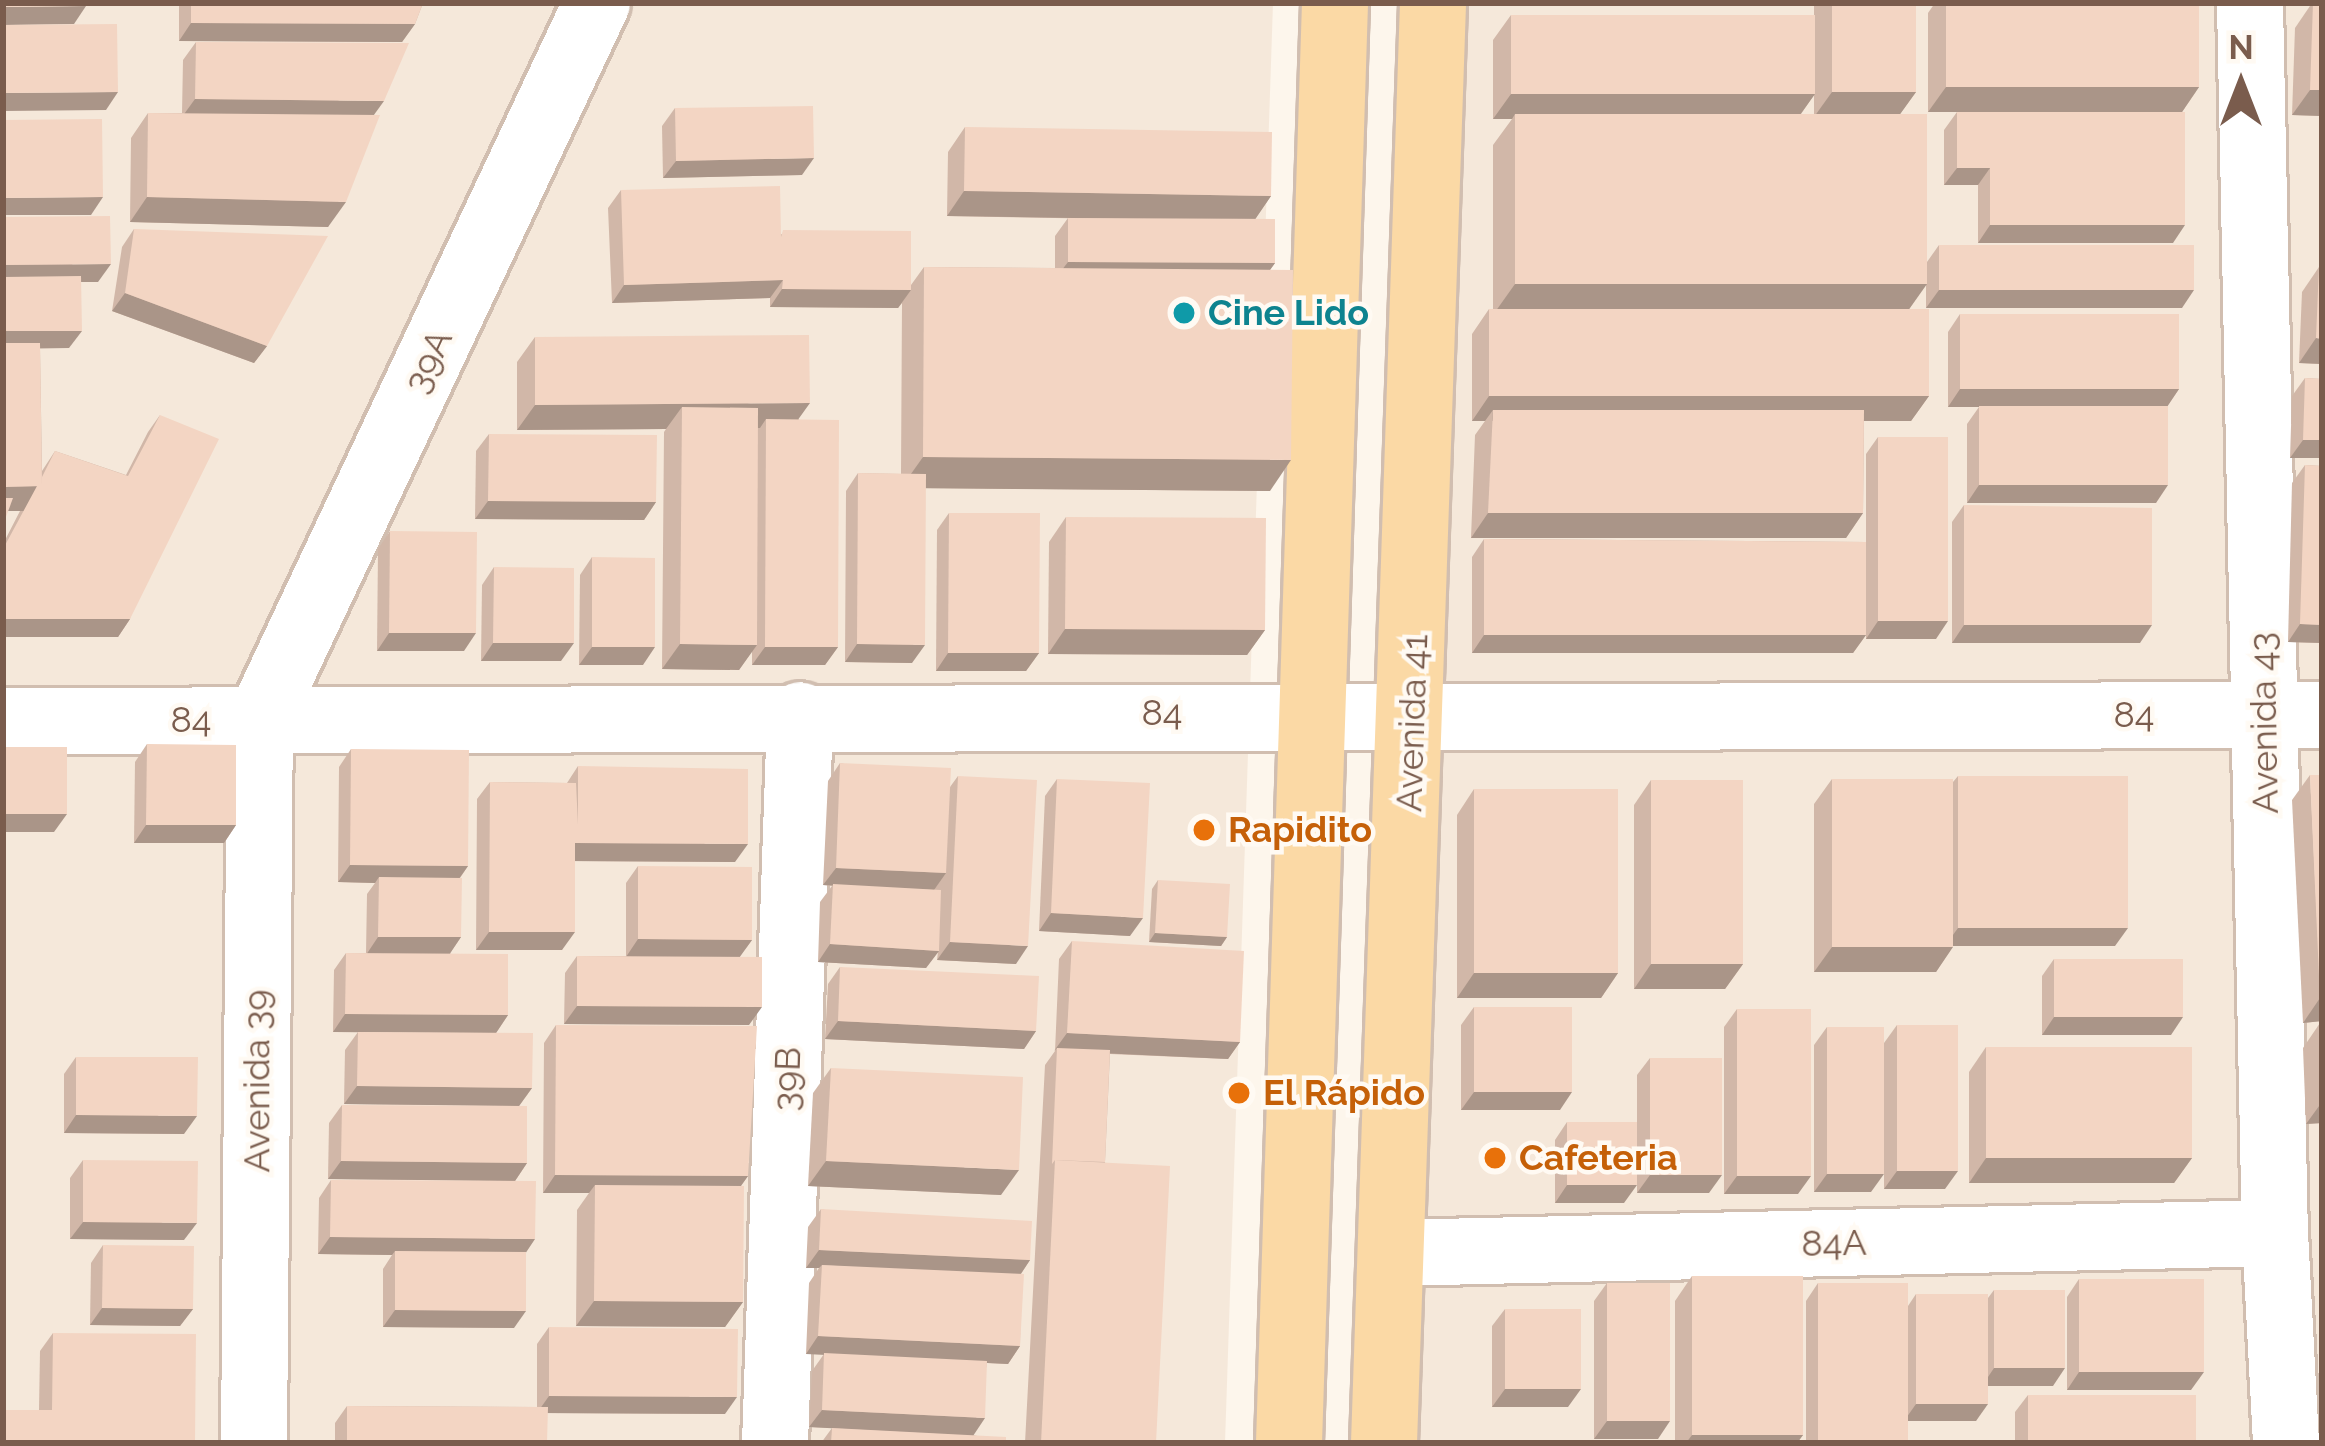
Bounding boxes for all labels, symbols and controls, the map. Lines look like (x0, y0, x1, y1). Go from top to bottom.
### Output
north arrow (2181, 24, 2301, 144)
text: N (2228, 28, 2254, 67)
place label: Cine Lido (1208, 291, 1369, 335)
marker: Cine Lido (1171, 300, 1197, 326)
street label: 39A (395, 323, 461, 399)
street label: Avenida 43 (2241, 632, 2287, 814)
street label: Avenida 41 (1387, 633, 1437, 813)
street label: 84 (1141, 691, 1183, 735)
street label: 84 (2113, 693, 2155, 737)
street label: 84 (170, 698, 212, 742)
place label: Rapidito (1228, 808, 1372, 852)
marker: Rapidito (1191, 817, 1217, 843)
street label: Avenida 39 (235, 989, 279, 1173)
street label: 39B (764, 1046, 810, 1112)
place label: El Rápido (1263, 1071, 1426, 1115)
marker: El Rápido (1226, 1080, 1252, 1106)
place label: Cafeteria (1519, 1136, 1678, 1180)
marker: Cafeteria (1482, 1145, 1508, 1171)
street label: 84A (1801, 1221, 1867, 1265)

